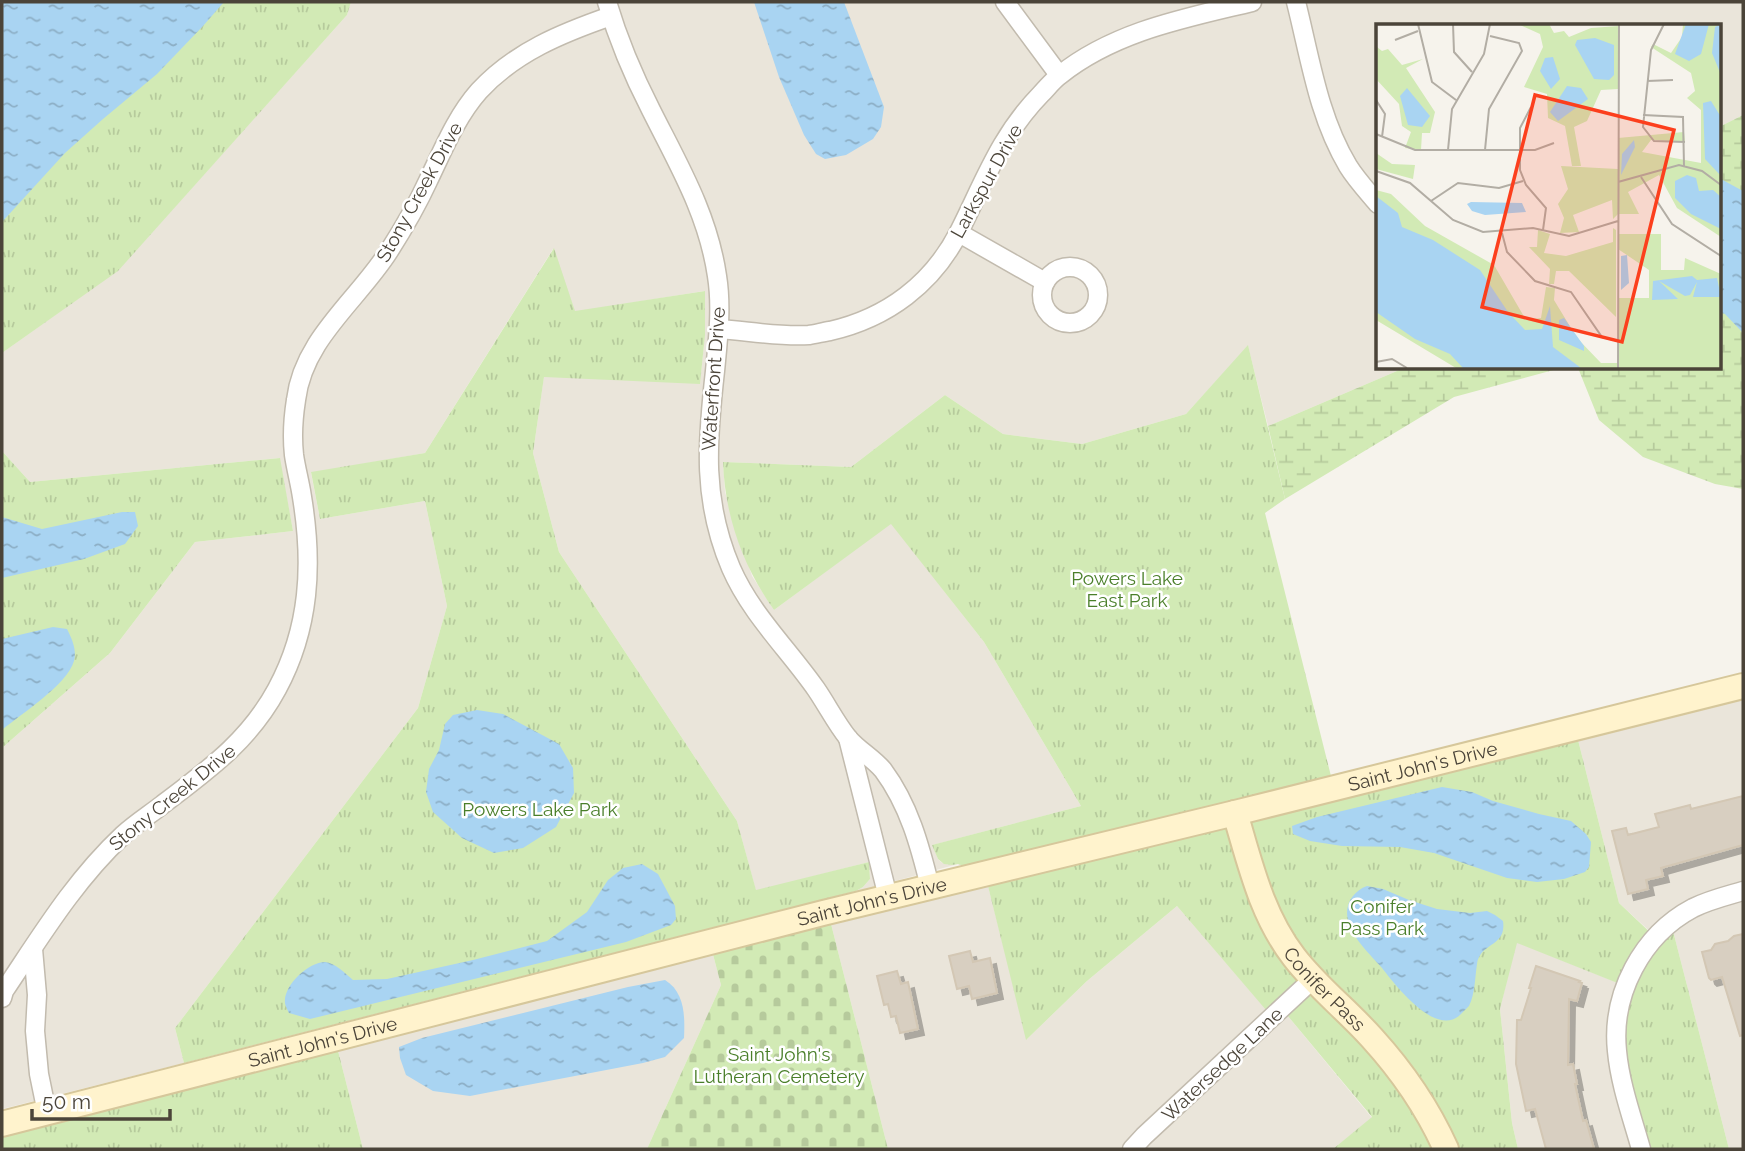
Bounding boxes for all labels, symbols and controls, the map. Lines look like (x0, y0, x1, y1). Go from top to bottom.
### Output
inset map (1376, 24, 1720, 369)
street label: Stony Creek Drive (371, 118, 467, 266)
street label: Larkspur Drive (946, 120, 1026, 242)
street label: Waterfront Drive (697, 306, 729, 452)
park label: Powers Lake East Park (1071, 567, 1183, 611)
street label: Saint John's Drive (1346, 737, 1499, 795)
street label: Stony Creek Drive (104, 739, 240, 855)
park label: Powers Lake Park (462, 798, 618, 820)
street label: Saint John's Drive (795, 872, 949, 930)
park label: Conifer Pass Park (1340, 895, 1424, 939)
street label: Conifer Pass (1279, 943, 1370, 1035)
street label: Watersedge Lane (1157, 1003, 1287, 1125)
street label: Saint John's Drive (246, 1012, 399, 1071)
park label: Saint John's Lutheran Cemetery (694, 1043, 864, 1087)
scale bar (32, 1078, 170, 1122)
text: 50 m (42, 1089, 91, 1114)

